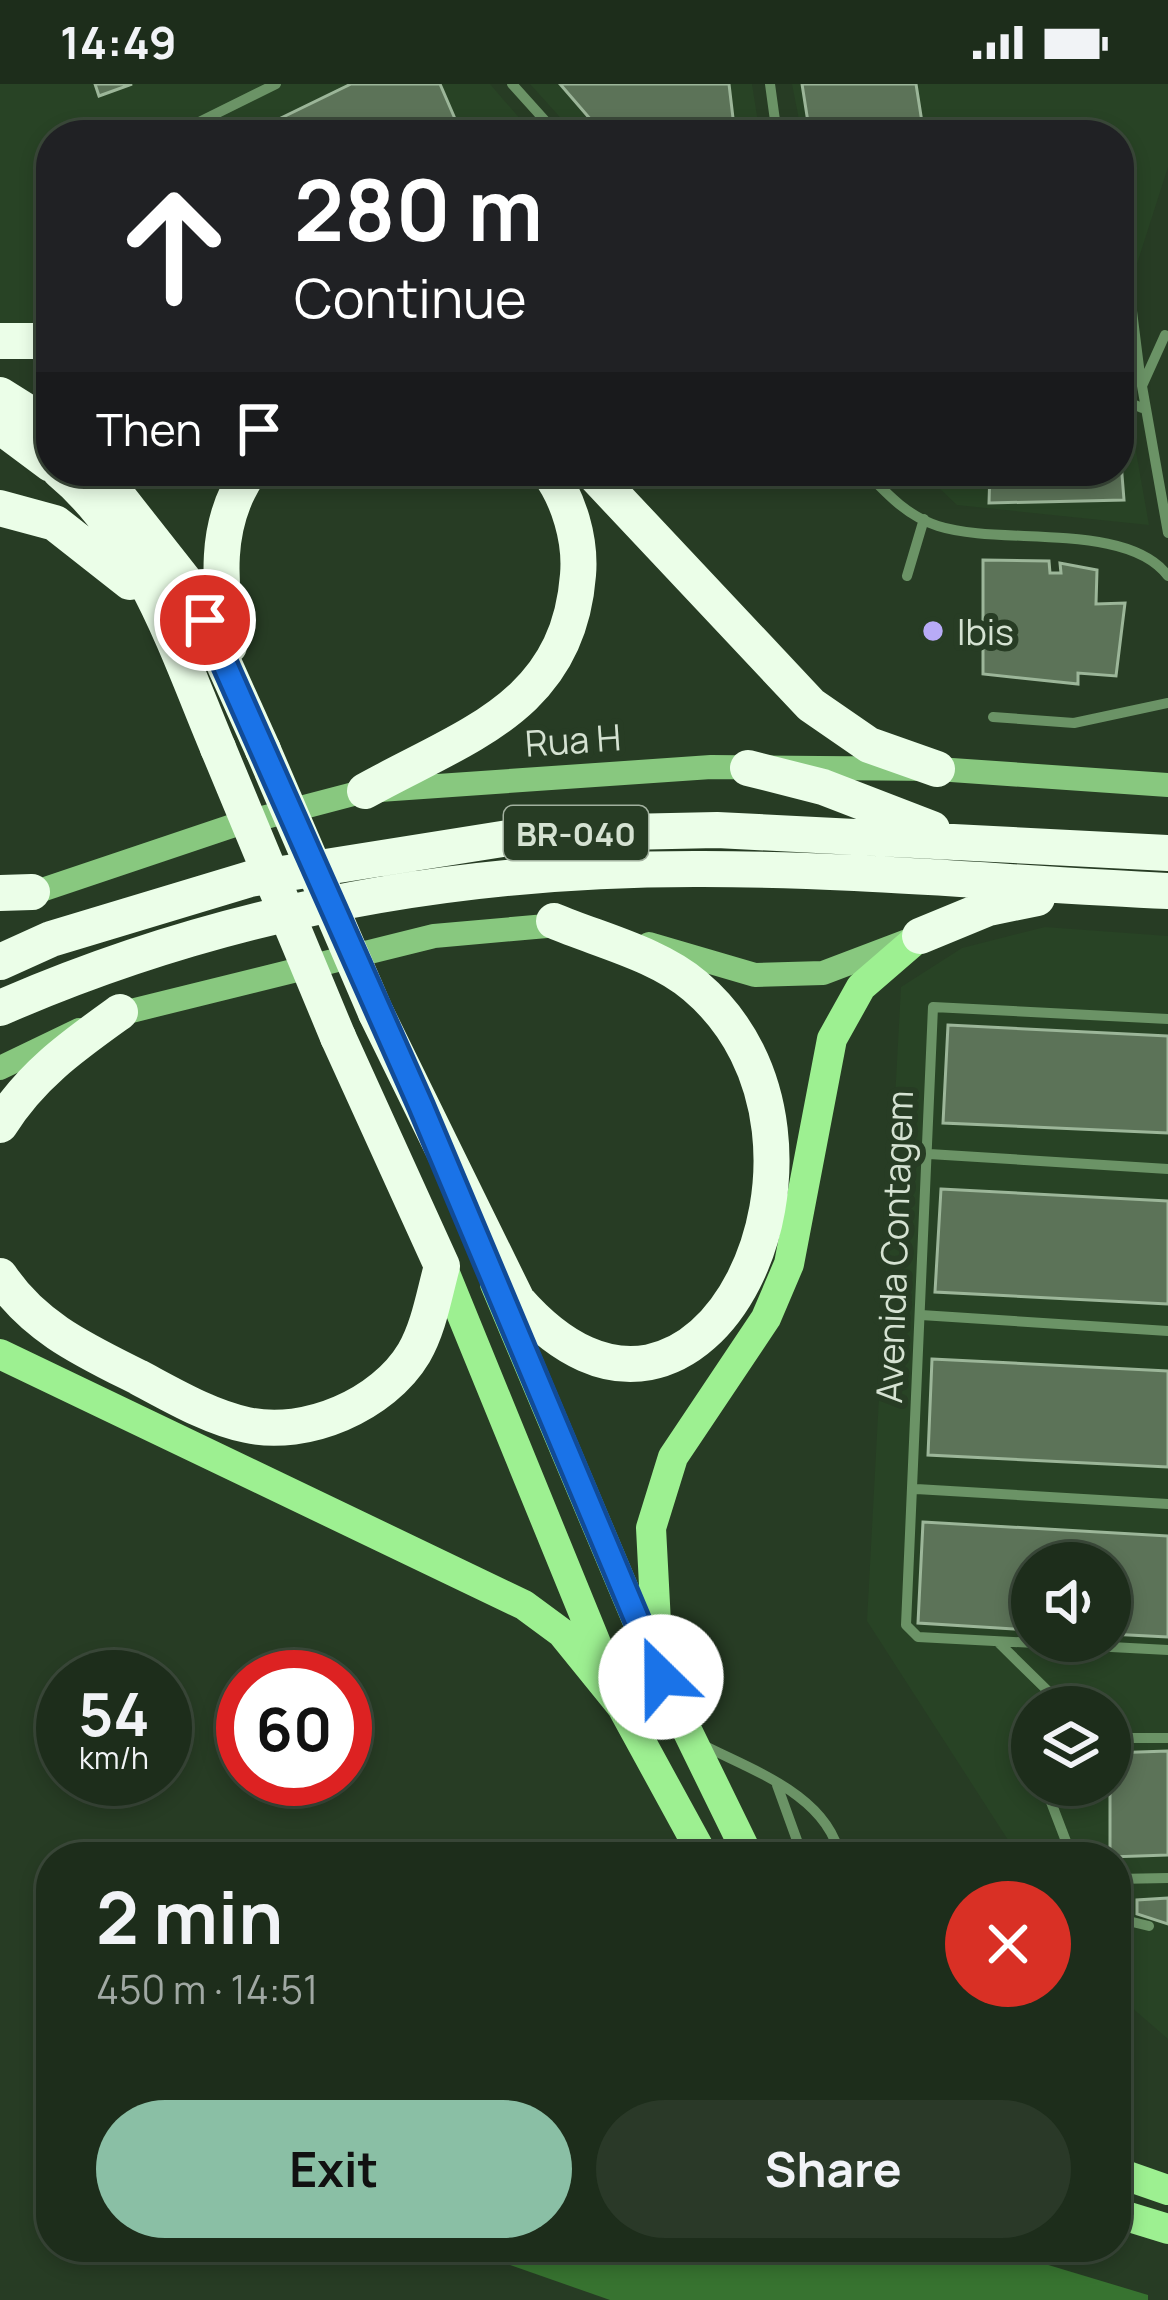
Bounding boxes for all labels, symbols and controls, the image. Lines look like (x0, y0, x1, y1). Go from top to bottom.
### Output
text: 14:49 (60, 11, 177, 73)
text: 280 m (294, 151, 543, 266)
icon: ahead (96, 168, 252, 324)
text: Continue (294, 260, 527, 334)
icon: arrive (226, 396, 292, 462)
text: Then (96, 398, 202, 460)
pin (154, 569, 256, 671)
icon: arrive (172, 587, 238, 653)
place label: Ibis (957, 607, 1014, 656)
marker: Ibis (920, 618, 946, 644)
street label: Rua H (523, 712, 623, 768)
road number: BR-040 (504, 806, 648, 860)
street label: Avenida Contagem (864, 1090, 924, 1404)
map controls (1011, 1542, 1131, 1806)
button: sound (1011, 1542, 1131, 1662)
position arrow (598, 1614, 724, 1740)
speed limit sign: 60 (216, 1650, 372, 1806)
text: 54 (78, 1672, 150, 1754)
button: layers (1011, 1686, 1131, 1806)
text: km/h (79, 1737, 149, 1778)
text: 2 min (96, 1867, 283, 1966)
button: close (945, 1881, 1071, 2007)
text: 450 m · 14:51 (96, 1962, 318, 2016)
button: Exit (96, 2100, 572, 2238)
button: Share (596, 2100, 1071, 2238)

